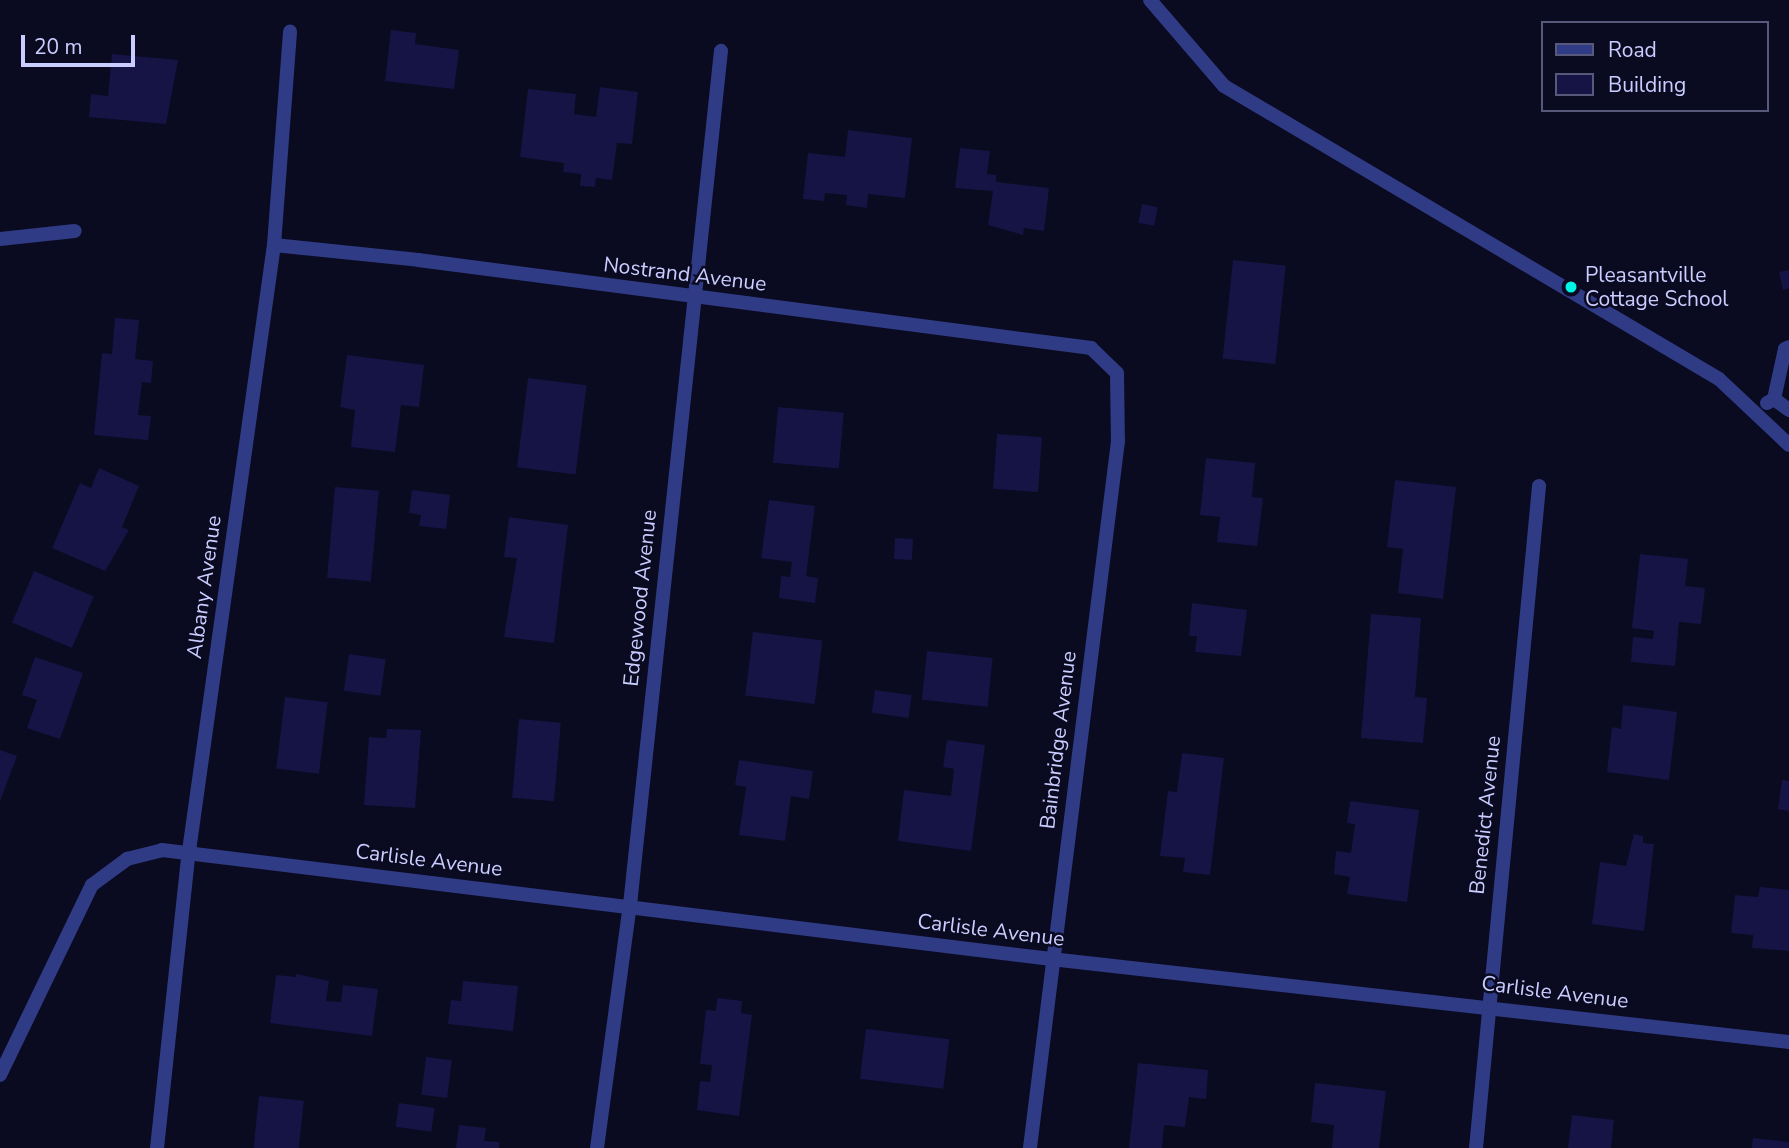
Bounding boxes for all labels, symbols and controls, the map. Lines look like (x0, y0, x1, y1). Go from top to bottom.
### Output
scale bar (24, 21, 138, 65)
legend (1540, 21, 1768, 112)
text: 20 m (34, 33, 83, 61)
text: Road (1608, 36, 1657, 64)
text: Building (1608, 71, 1686, 99)
street label: Nostrand Avenue (602, 251, 768, 297)
place label: Pleasantville Cottage School (1585, 262, 1729, 312)
marker: Pleasantville Cottage School (1563, 279, 1579, 295)
street label: Edgewood Avenue (618, 508, 662, 688)
street label: Albany Avenue (181, 514, 227, 660)
street label: Bainbridge Avenue (1035, 649, 1081, 831)
street label: Benedict Avenue (1464, 734, 1506, 896)
street label: Carlisle Avenue (354, 838, 504, 882)
street label: Carlisle Avenue (916, 908, 1066, 952)
street label: Carlisle Avenue (1480, 970, 1630, 1014)

